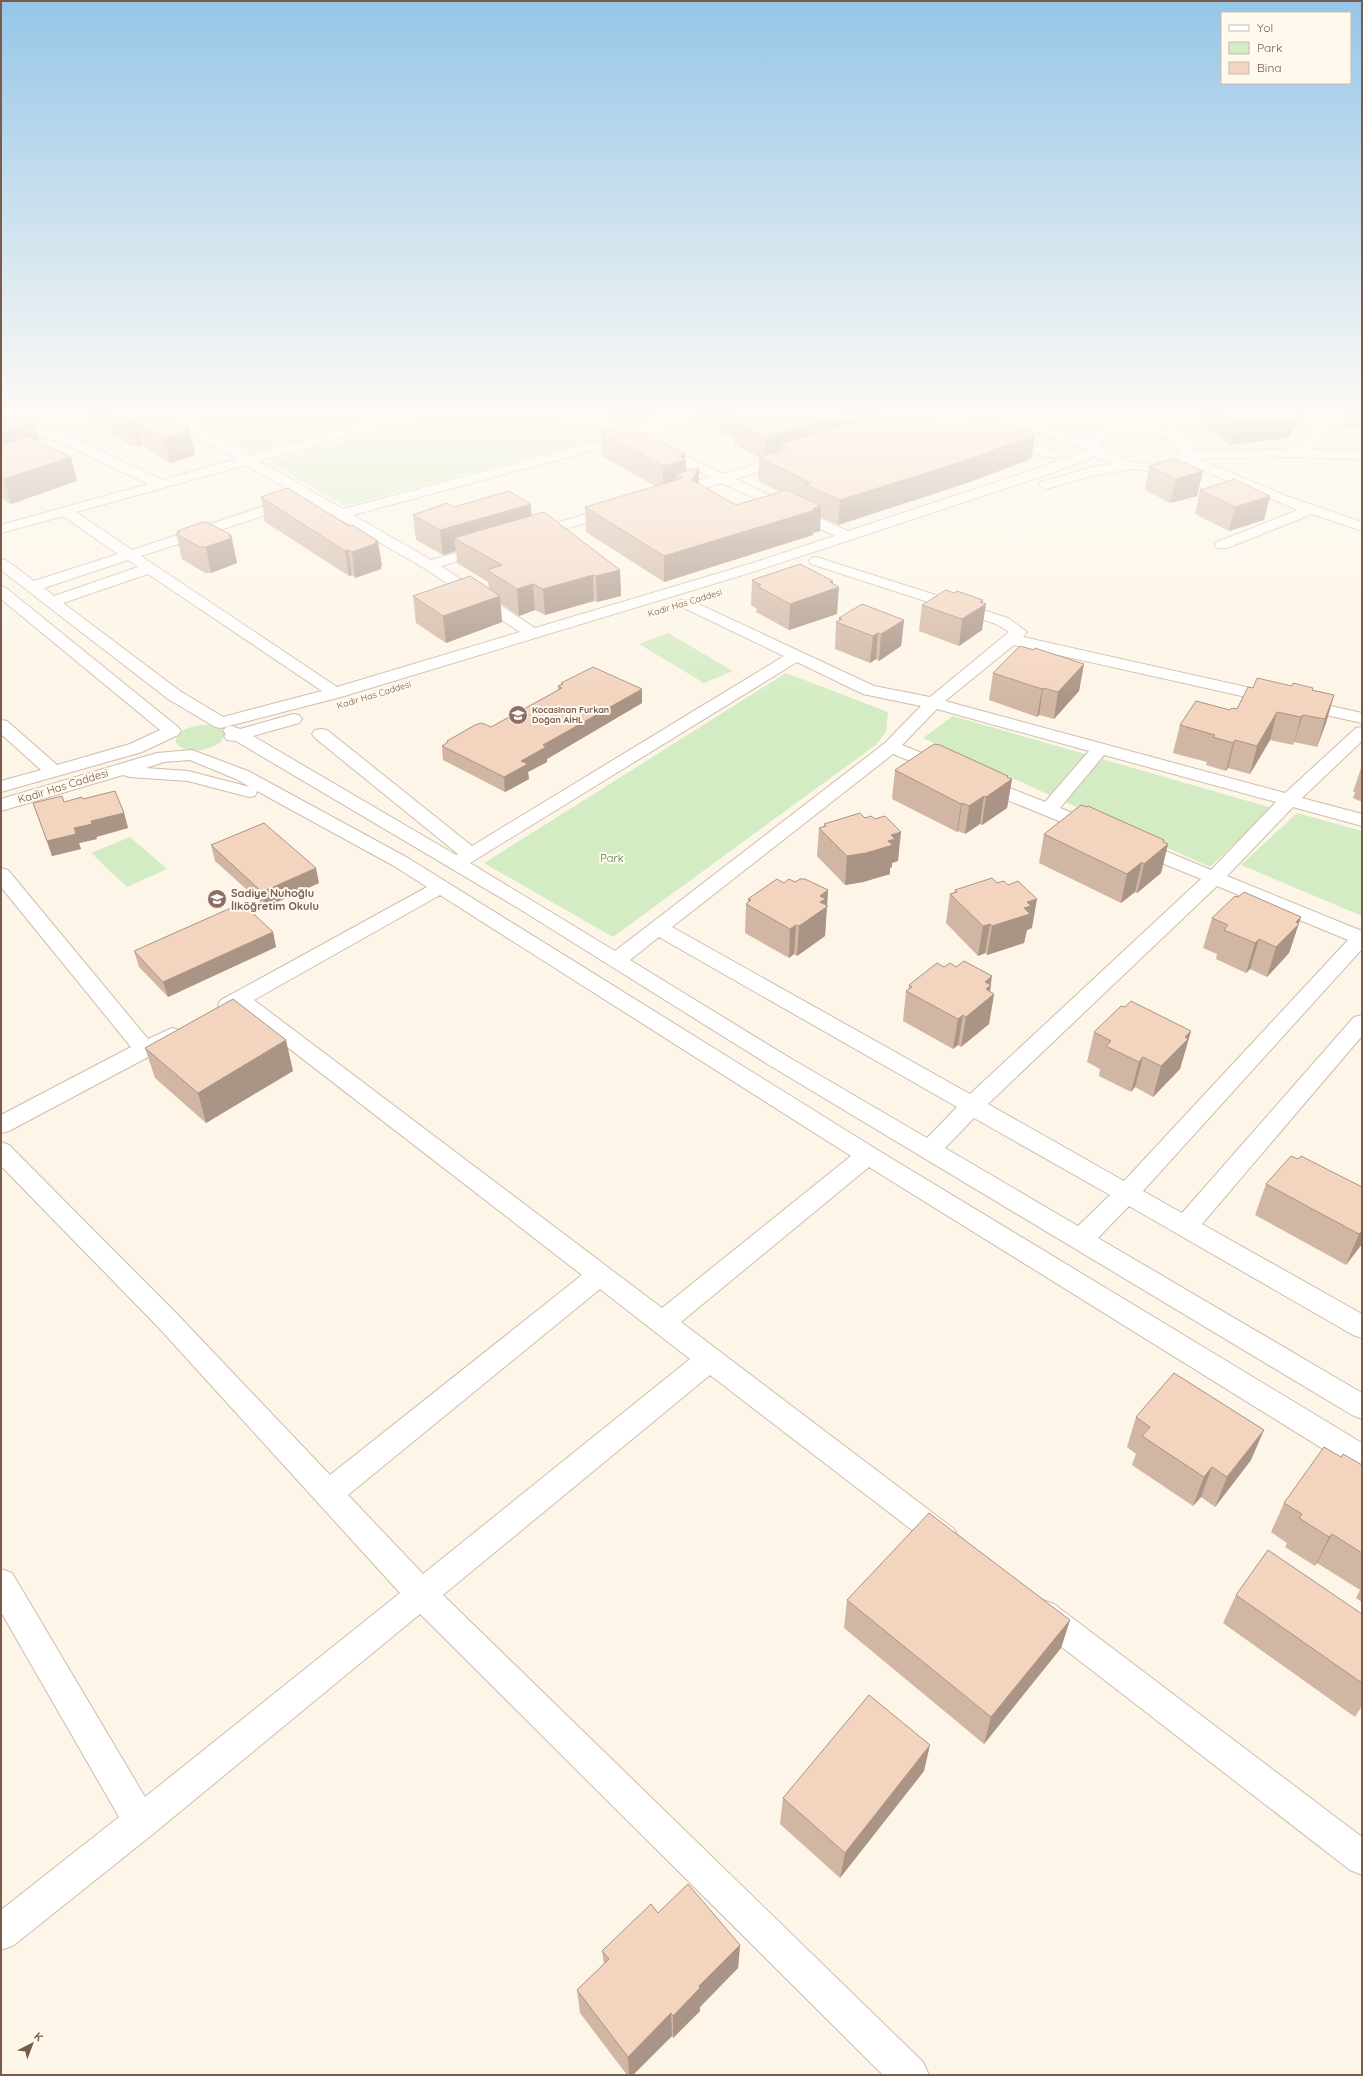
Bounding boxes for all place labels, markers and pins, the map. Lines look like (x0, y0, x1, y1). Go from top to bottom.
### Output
school or university icon: Kocasinan Furkan Doğan AİHL (507, 704, 529, 726)
place label: Kocasinan Furkan Doğan AİHL (532, 704, 609, 725)
place label: Sadiye Nuhoğlu İlköğretim Okulu (231, 886, 319, 913)
school or university icon: Sadiye Nuhoğlu İlköğretim Okulu (206, 888, 228, 910)

